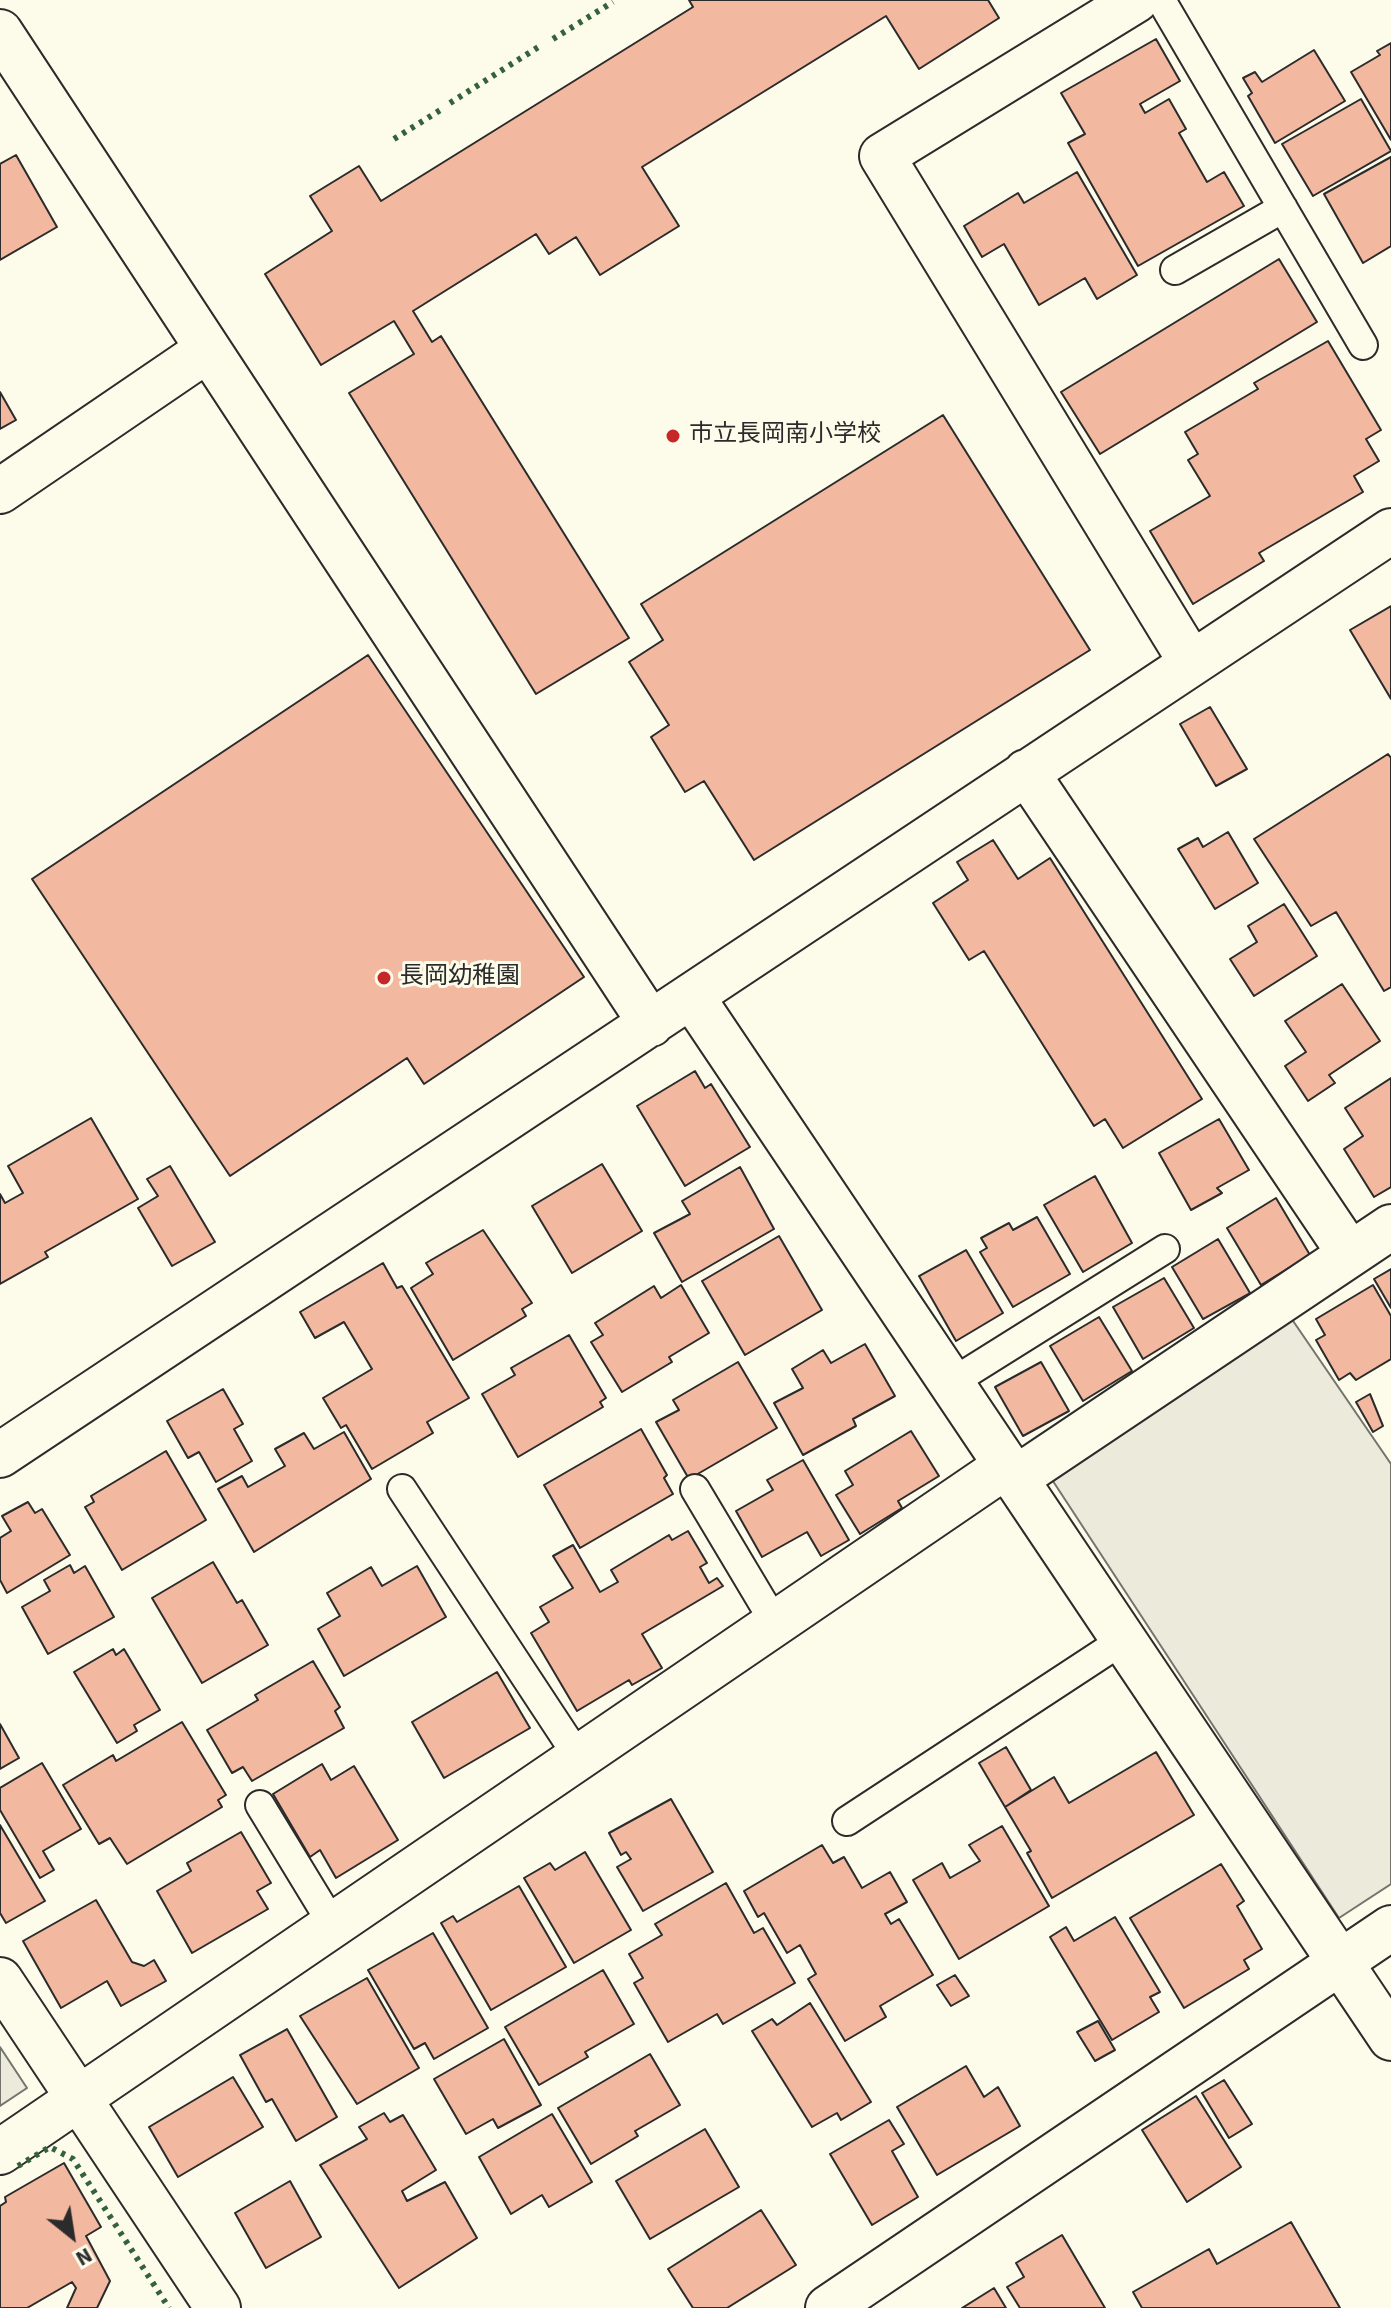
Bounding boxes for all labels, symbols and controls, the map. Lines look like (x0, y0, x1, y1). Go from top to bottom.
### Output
place label: 市立長岡南小学校 (689, 422, 881, 450)
marker: 市立長岡南小学校 (664, 427, 682, 445)
place label: 長岡幼稚園 (400, 964, 520, 992)
marker: 長岡幼稚園 (375, 969, 393, 987)
north arrow (32, 2196, 112, 2276)
text: N (70, 2239, 98, 2274)

